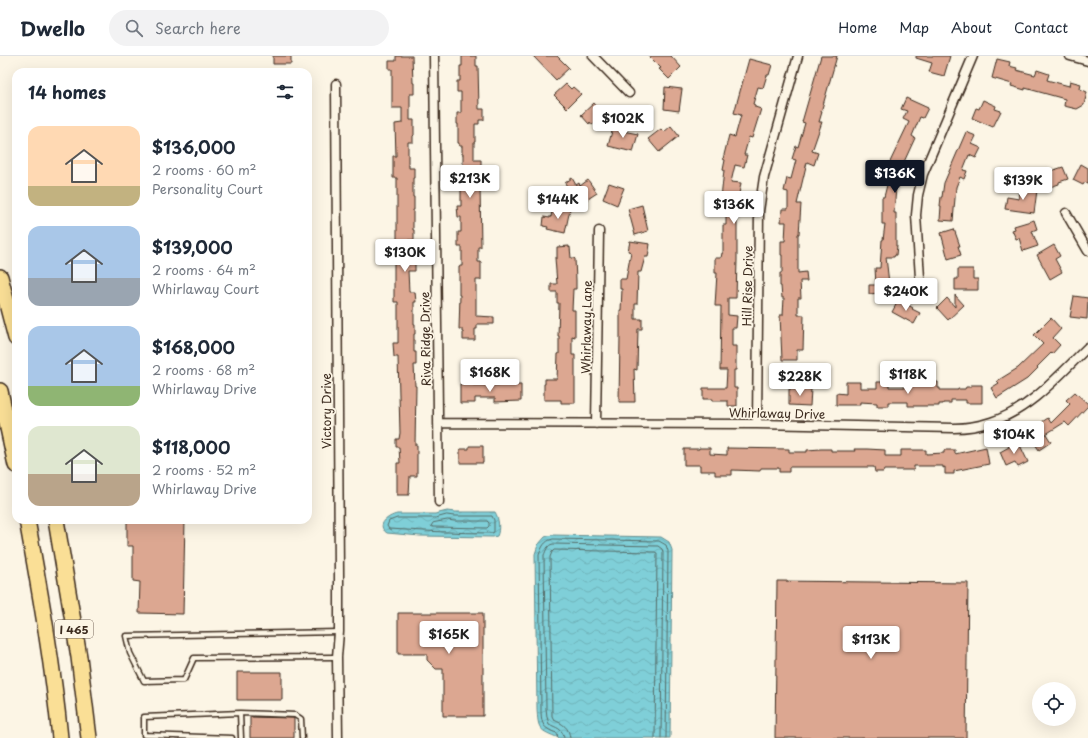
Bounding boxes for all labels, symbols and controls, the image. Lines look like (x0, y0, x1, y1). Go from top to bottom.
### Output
search box (109, 10, 389, 46)
text: Dwello (20, 14, 85, 42)
text: Search here (155, 16, 241, 39)
icon: search (123, 17, 145, 39)
text: Home (838, 17, 877, 38)
text: Map (899, 17, 929, 38)
text: About (951, 17, 992, 38)
text: Contact (1014, 17, 1068, 38)
text: 14 homes (28, 79, 106, 105)
icon: filters (274, 81, 296, 103)
pin: $102K (595, 105, 651, 139)
text: $102K (602, 108, 644, 127)
text: $136,000 (152, 134, 235, 160)
icon: home (60, 142, 108, 190)
text: 2 rooms · 60 m² (152, 160, 257, 179)
pin: $136K (867, 160, 923, 194)
text: $136K (874, 163, 916, 182)
pin: $213K (442, 165, 498, 199)
pin: $139K (995, 167, 1051, 201)
text: $213K (449, 168, 491, 187)
text: $139K (1003, 170, 1043, 189)
text: Personality Court (152, 179, 263, 198)
pin: $144K (530, 186, 586, 220)
text: $144K (537, 189, 579, 208)
pin: $136K (706, 191, 762, 225)
text: $136K (713, 194, 755, 213)
text: $139,000 (152, 234, 233, 260)
pin: $130K (377, 239, 433, 273)
icon: home (60, 242, 108, 290)
text: $130K (384, 242, 426, 261)
street label: Hill Rise Drive (737, 245, 757, 327)
text: 2 rooms · 64 m² (152, 260, 256, 279)
pin: $240K (878, 278, 934, 312)
text: Whirlaway Court (152, 279, 259, 298)
street label: Whirlaway Lane (576, 280, 596, 374)
text: $240K (883, 281, 929, 300)
street label: Riva Ridge Drive (415, 292, 435, 386)
text: $168,000 (152, 334, 235, 360)
icon: home (60, 342, 108, 390)
pin: $168K (462, 359, 518, 393)
text: 2 rooms · 68 m² (152, 360, 255, 379)
pin: $118K (880, 361, 936, 395)
text: $168K (469, 362, 511, 381)
pin: $228K (772, 363, 828, 397)
text: $118K (889, 364, 927, 383)
text: $228K (778, 366, 822, 385)
street label: Victory Drive (317, 373, 335, 449)
text: Whirlaway Drive (152, 379, 257, 398)
street label: Whirlaway Drive (729, 403, 825, 423)
pin: $104K (986, 421, 1042, 455)
text: $104K (993, 424, 1035, 443)
text: $118,000 (152, 434, 230, 460)
icon: home (60, 442, 108, 490)
text: 2 rooms · 52 m² (152, 460, 256, 479)
text: Whirlaway Drive (152, 479, 257, 498)
road number: I 465 (55, 620, 93, 638)
pin: $165K (421, 621, 477, 655)
text: $165K (429, 624, 470, 643)
pin: $113K (843, 626, 899, 660)
text: $113K (852, 629, 890, 648)
map controls (1032, 682, 1076, 726)
button: locate (1032, 682, 1076, 726)

